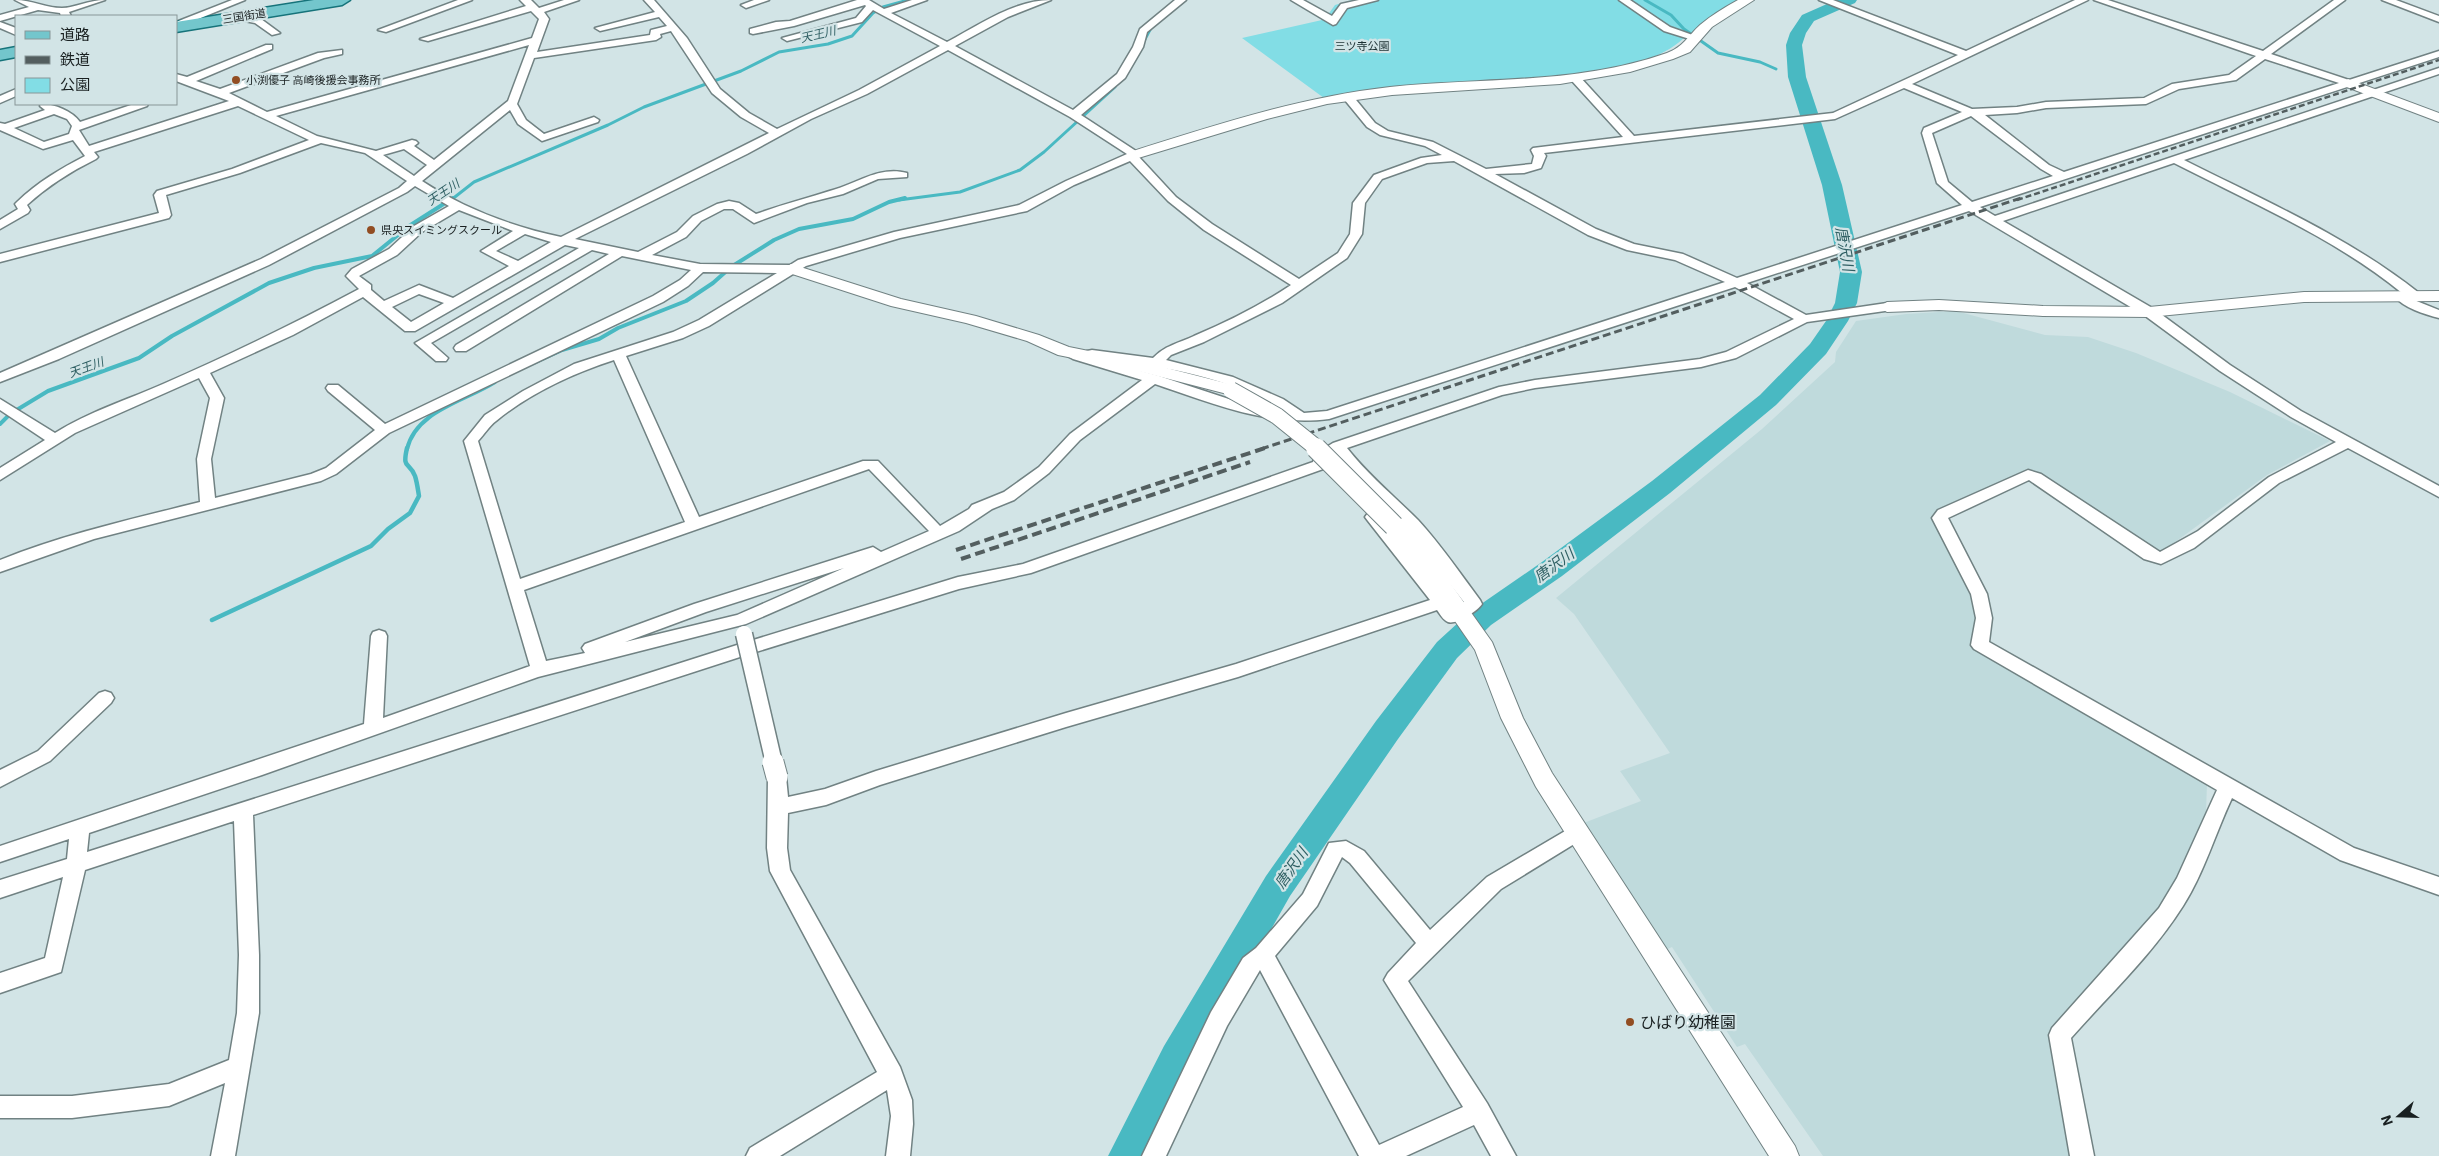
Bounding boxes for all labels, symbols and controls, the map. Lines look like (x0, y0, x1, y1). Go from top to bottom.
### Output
street label: 三国街道 (221, 6, 267, 26)
legend (15, 15, 178, 105)
water label: 天王川 (799, 22, 839, 45)
text: 道路 (60, 25, 90, 44)
park label: 三ツ寺公園 (1335, 39, 1390, 53)
text: 鉄道 (60, 50, 90, 69)
place label: 小渕優子 高崎後援会事務所 (246, 73, 382, 87)
marker: 小渕優子 高崎後援会事務所 (230, 74, 242, 86)
text: 公園 (60, 75, 90, 94)
water label: 天王川 (424, 175, 464, 208)
place label: 県央スイミングスクール (381, 223, 502, 237)
marker: 県央スイミングスクール (365, 224, 377, 236)
water label: 唐沢川 (1832, 225, 1859, 275)
water label: 天王川 (67, 353, 107, 380)
water label: 唐沢川 (1530, 543, 1579, 586)
water label: 唐沢川 (1270, 842, 1313, 892)
place label: ひばり幼稚園 (1640, 1012, 1736, 1032)
marker: ひばり幼稚園 (1624, 1016, 1636, 1028)
north arrow (2374, 1091, 2424, 1141)
text: N (2377, 1113, 2397, 1128)

